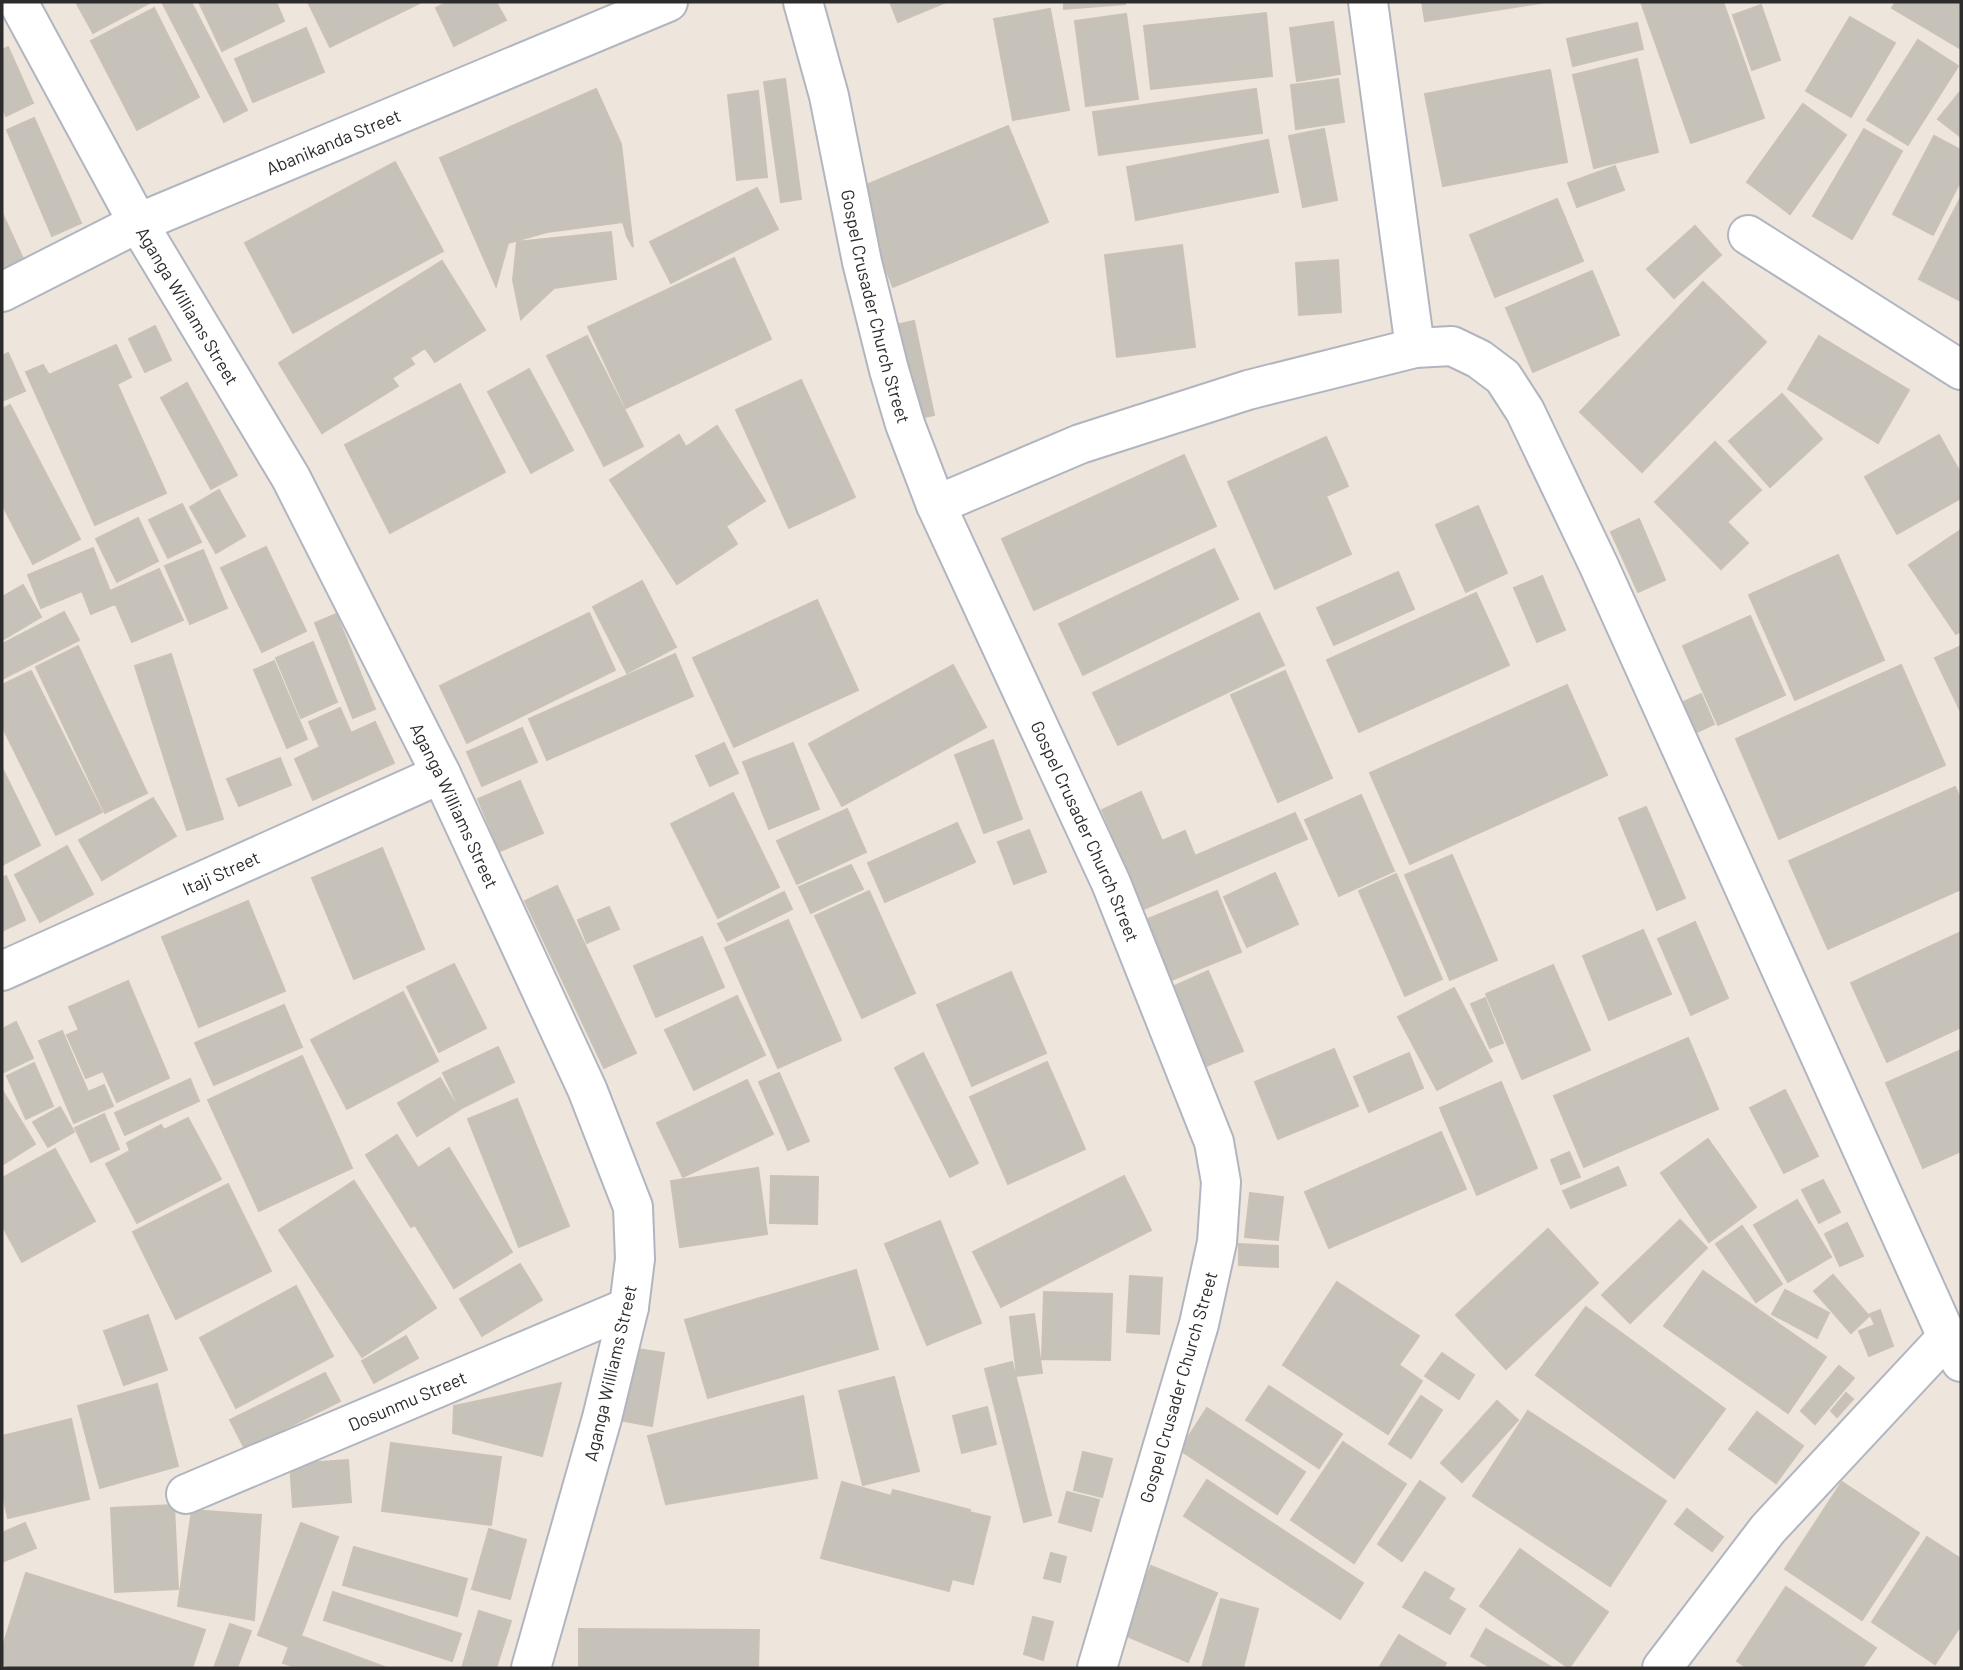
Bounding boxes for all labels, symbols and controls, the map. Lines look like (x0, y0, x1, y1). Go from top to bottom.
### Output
street label: Abanikanda Street (263, 104, 404, 179)
street label: Gospel Crusader Church Street (837, 188, 915, 426)
street label: Aganga Williams Street (132, 223, 244, 389)
street label: Gospel Crusader Church Street (1026, 717, 1144, 945)
street label: Aganga Williams Street (406, 719, 503, 892)
street label: Itaji Street (179, 846, 263, 900)
street label: Gospel Crusader Church Street (1134, 1269, 1222, 1505)
street label: Aganga Williams Street (579, 1283, 641, 1463)
street label: Dosunmu Street (345, 1366, 470, 1435)

